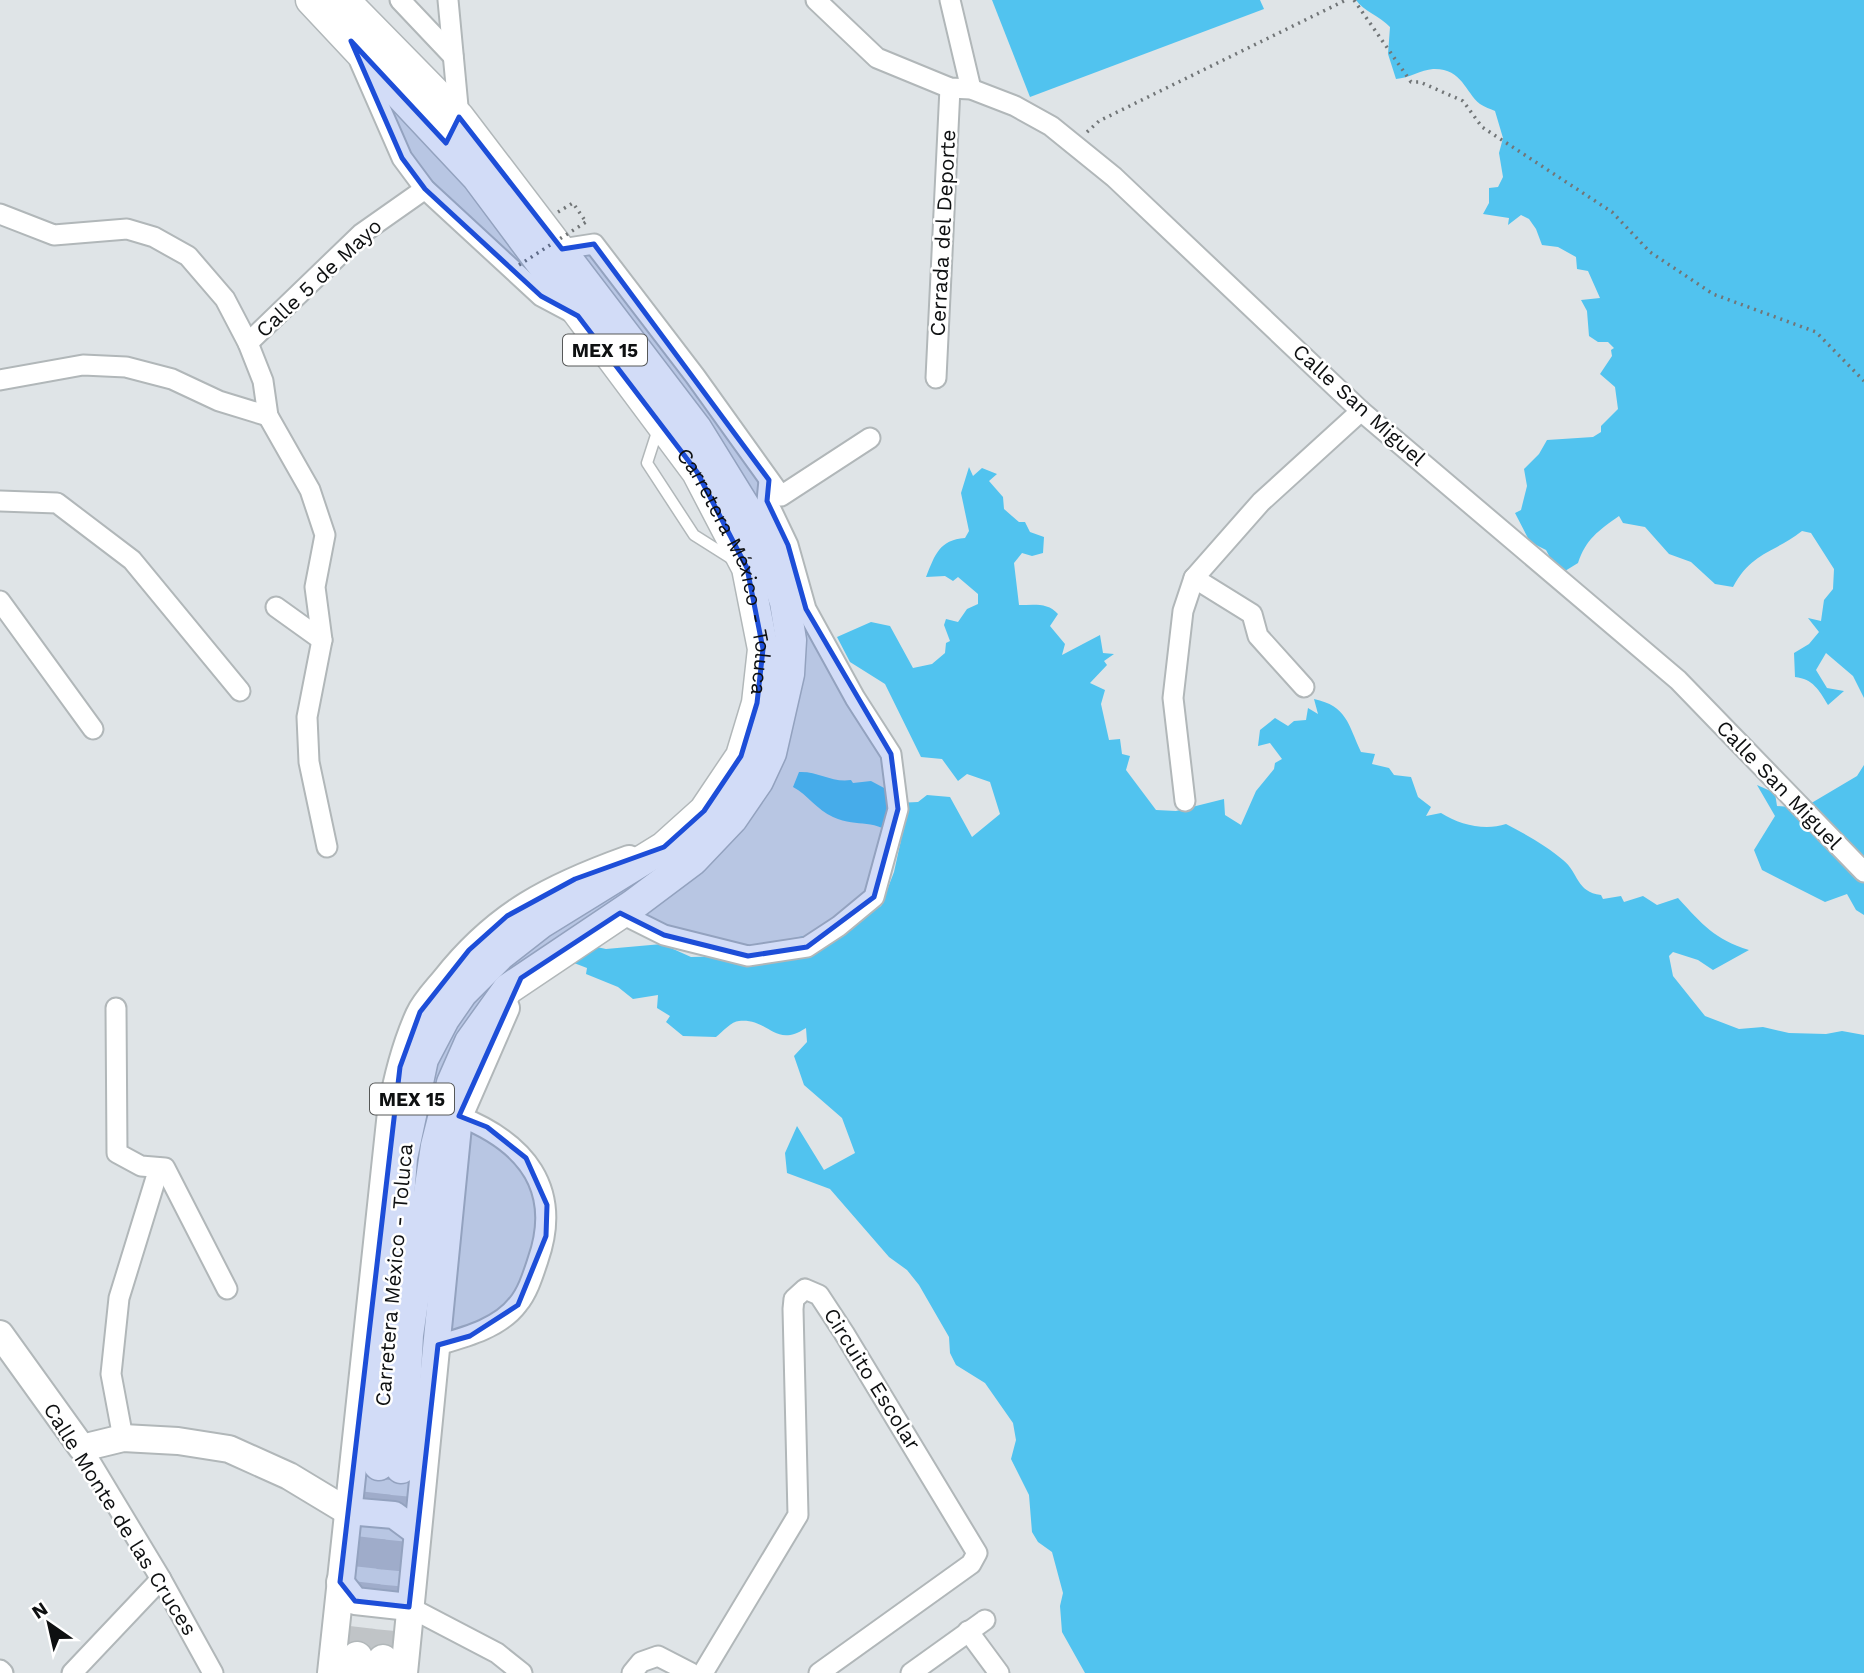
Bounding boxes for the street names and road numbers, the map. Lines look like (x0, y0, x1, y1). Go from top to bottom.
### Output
street label: Cerrada del Deporte (925, 129, 960, 337)
street label: Calle 5 de Mayo (251, 213, 387, 342)
road number: MEX 15 (563, 334, 647, 366)
street label: Calle San Miguel (1288, 338, 1431, 471)
street label: Carretera México - Toluca (671, 443, 776, 697)
street label: Calle San Miguel (1711, 715, 1848, 855)
road number: MEX 15 (370, 1084, 454, 1114)
street label: Carretera México - Toluca (370, 1142, 417, 1407)
street label: Circuito Escolar (819, 1303, 926, 1455)
street label: Calle Monte de las Cruces (38, 1398, 202, 1640)

